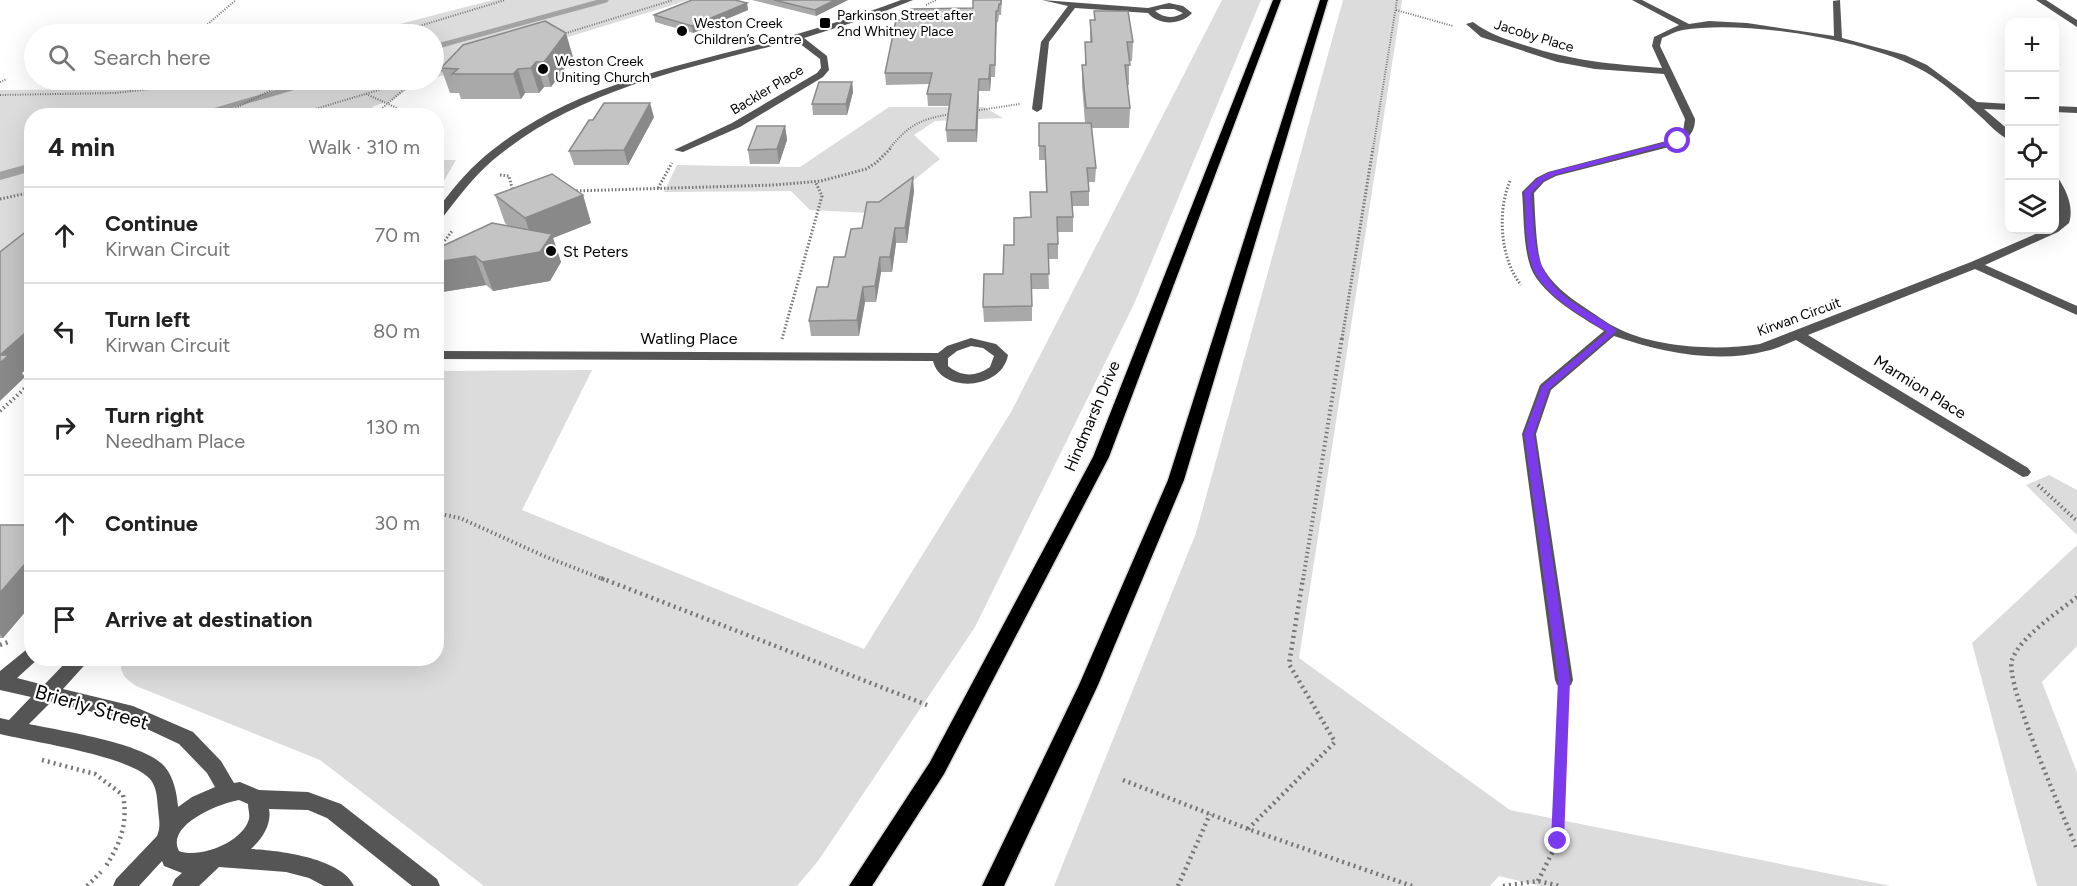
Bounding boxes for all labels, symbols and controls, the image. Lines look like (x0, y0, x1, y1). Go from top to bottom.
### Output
place label: Parkinson Street after 2nd Whitney Place (837, 7, 973, 40)
place label: Weston Creek Children’s Centre (694, 15, 802, 48)
marker: Parkinson Street after 2nd Whitney Place (818, 16, 832, 30)
street label: Jacoby Place (1492, 16, 1576, 56)
map controls (2005, 18, 2059, 234)
button: + (2005, 18, 2059, 72)
search box (24, 24, 444, 90)
marker: Weston Creek Children’s Centre (675, 24, 689, 38)
icon: search (45, 41, 78, 74)
text: Search here (93, 44, 211, 71)
place label: Weston Creek Uniting Church (555, 53, 650, 86)
street label: Backler Place (727, 61, 807, 119)
marker: Weston Creek Uniting Church (536, 62, 550, 76)
button: − (2005, 72, 2059, 126)
button: locate (2005, 126, 2059, 180)
route start (1664, 127, 1690, 153)
text: 4 min (48, 131, 115, 163)
text: Walk · 310 m (308, 135, 420, 159)
button: layers (2005, 180, 2059, 234)
text: Continue (105, 210, 198, 237)
icon: ahead (48, 219, 81, 252)
text: 70 m (374, 223, 420, 247)
text: Kirwan Circuit (105, 237, 230, 261)
place label: St Peters (563, 242, 628, 261)
marker: St Peters (544, 244, 558, 258)
street label: Kirwan Circuit (1755, 294, 1843, 340)
text: Turn left (105, 306, 191, 333)
icon: left (48, 315, 81, 348)
text: 80 m (373, 319, 420, 343)
street label: Watling Place (641, 329, 738, 348)
text: Kirwan Circuit (105, 333, 230, 357)
street label: Marmion Place (1870, 351, 1970, 423)
street label: Hindmarsh Drive (1060, 357, 1124, 474)
text: Turn right (105, 402, 204, 429)
icon: right (48, 411, 81, 444)
text: 130 m (366, 415, 420, 439)
text: Needham Place (105, 429, 245, 453)
icon: ahead (48, 507, 81, 540)
text: Continue (105, 510, 198, 537)
text: 30 m (374, 511, 420, 535)
icon: arrive (48, 603, 81, 636)
text: Arrive at destination (105, 606, 313, 633)
street label: Brierly Street (32, 679, 152, 735)
route end (1544, 827, 1570, 853)

